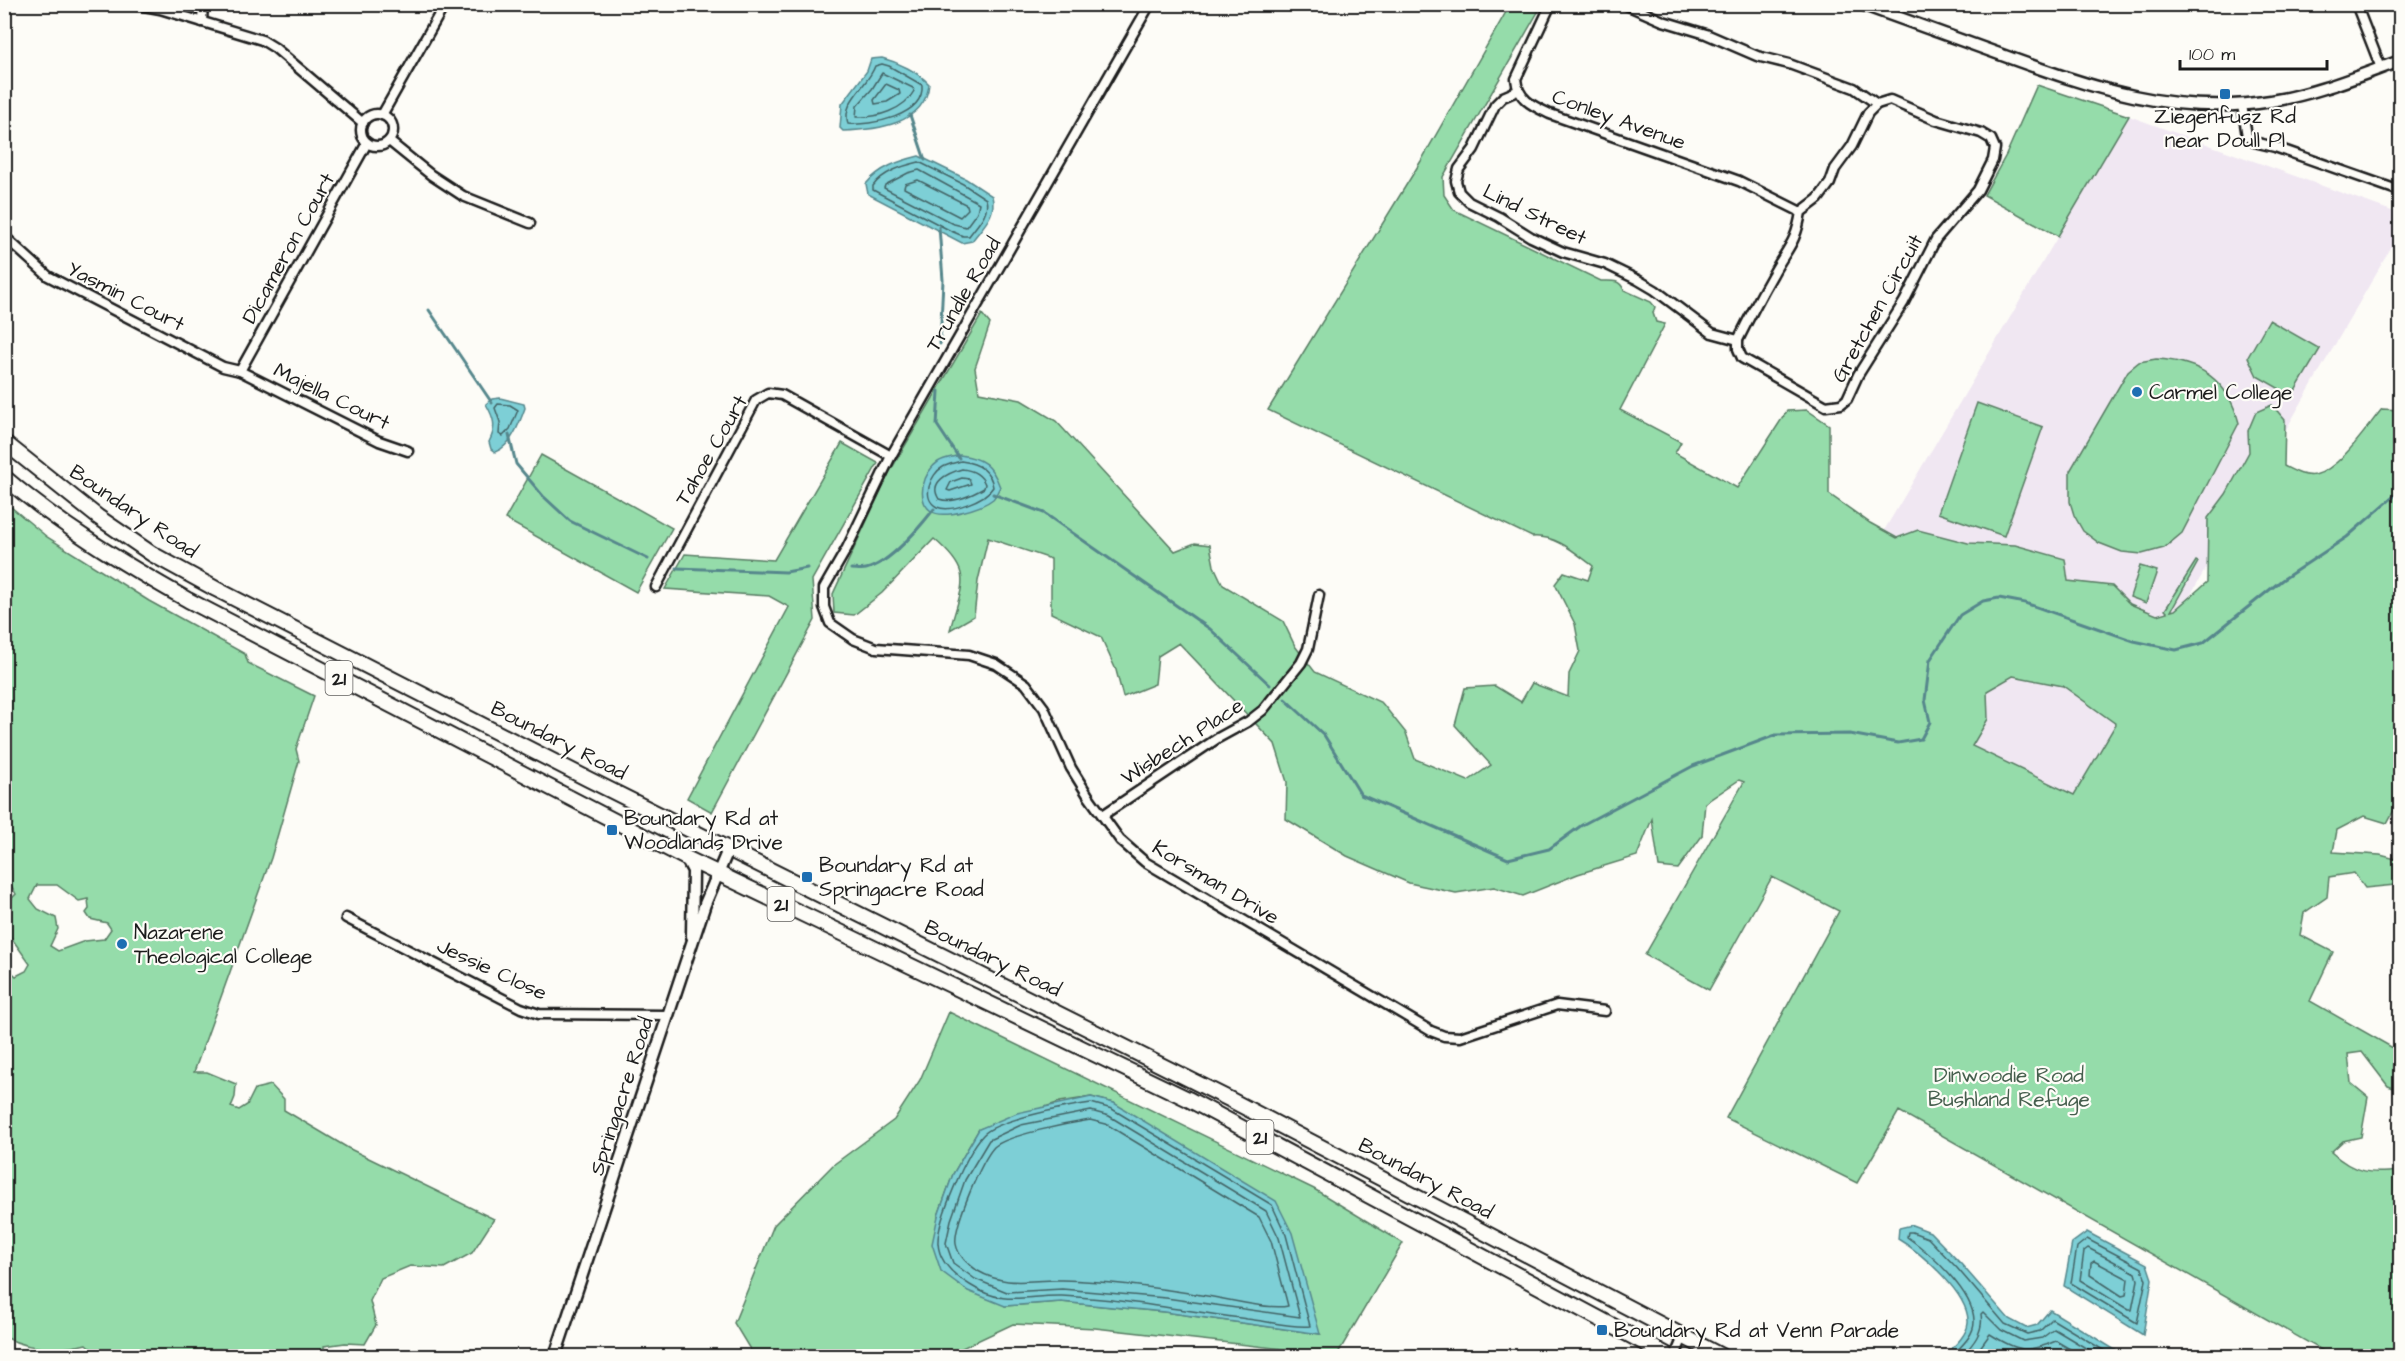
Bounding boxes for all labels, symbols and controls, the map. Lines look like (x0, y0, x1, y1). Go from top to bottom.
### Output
scale bar (2180, 33, 2327, 71)
text: 100 m (2189, 42, 2235, 67)
street label: Conley Avenue (1547, 82, 1690, 159)
marker: Ziegenfusz Rd near Doull Pl (2218, 87, 2232, 101)
place label: Ziegenfusz Rd near Doull Pl (2154, 102, 2296, 155)
street label: Dicameron Court (235, 167, 342, 329)
street label: Lind Street (1478, 177, 1592, 252)
street label: Gretchen Circuit (1825, 229, 1930, 388)
street label: Trundle Road (919, 231, 1008, 357)
street label: Yasmin Court (62, 254, 190, 339)
street label: Majella Court (269, 356, 395, 437)
place label: Carmel College (2149, 378, 2292, 409)
marker: Carmel College (2130, 385, 2144, 399)
street label: Tahoe Court (668, 389, 755, 511)
street label: Boundary Road (63, 458, 204, 567)
road number: 21 (326, 661, 352, 695)
street label: Wisbech Place (1115, 691, 1249, 792)
street label: Boundary Road (485, 694, 632, 789)
place label: Boundary Rd at Woodlands Drive (624, 804, 783, 857)
marker: Boundary Rd at Woodlands Drive (605, 823, 619, 837)
street label: Korsman Drive (1147, 833, 1285, 932)
place label: Boundary Rd at Springacre Road (819, 851, 984, 906)
marker: Boundary Rd at Springacre Road (800, 870, 814, 884)
road number: 21 (768, 887, 794, 921)
street label: Boundary Road (919, 913, 1066, 1006)
place label: Nazarene Theological College (134, 918, 312, 973)
street label: Jessie Close (432, 931, 552, 1008)
marker: Nazarene Theological College (115, 937, 129, 951)
street label: Springacre Road (582, 1013, 663, 1180)
park label: Dinwoodie Road Bushland Refuge (1928, 1061, 2090, 1116)
road number: 21 (1246, 1120, 1274, 1154)
street label: Boundary Road (1352, 1131, 1499, 1228)
place label: Boundary Rd at Venn Parade (1614, 1316, 1899, 1347)
marker: Boundary Rd at Venn Parade (1595, 1323, 1609, 1337)

